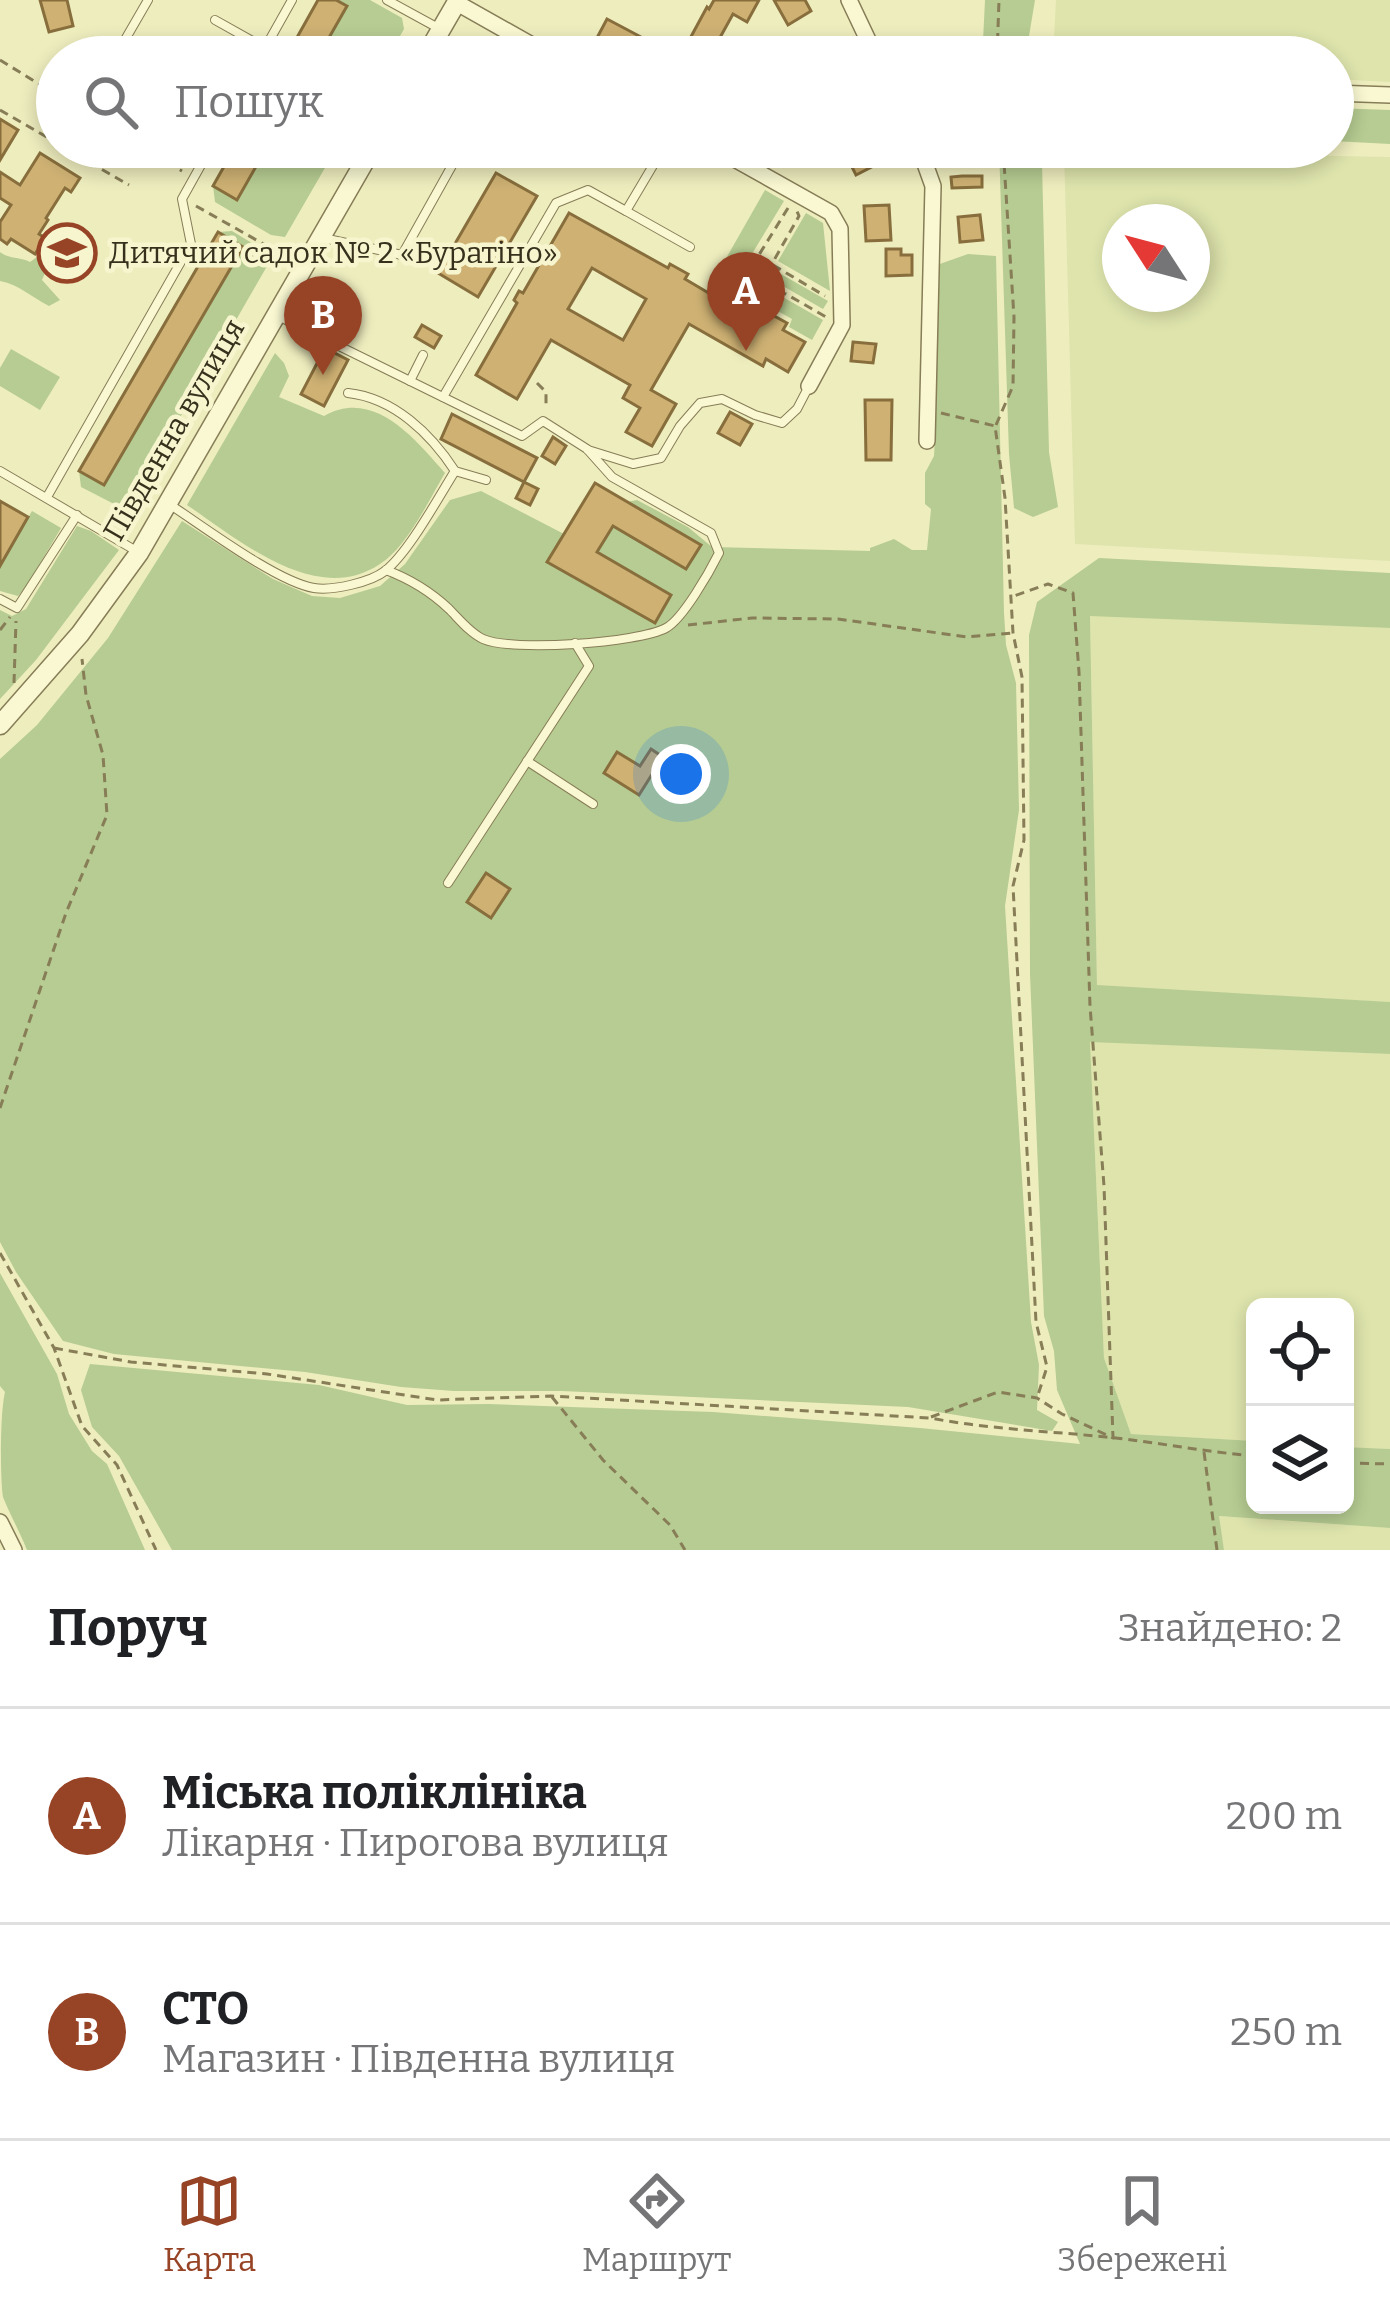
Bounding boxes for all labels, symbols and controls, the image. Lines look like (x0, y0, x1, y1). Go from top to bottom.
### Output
search box (36, 36, 1354, 168)
icon: search (78, 69, 144, 135)
text: Пошук (174, 75, 324, 129)
north arrow (1102, 204, 1210, 312)
school or university icon: Дитячий садок № 2 «Буратіно» (36, 222, 98, 284)
place label: Дитячий садок № 2 «Буратіно» (109, 235, 558, 271)
pin: A (707, 252, 785, 351)
pin: B (284, 276, 362, 375)
street label: Південна вулиця (96, 313, 252, 547)
your location (651, 744, 711, 804)
map controls (1246, 1298, 1354, 1514)
button: locate (1246, 1298, 1354, 1406)
button: layers (1246, 1406, 1354, 1514)
text: Поруч (48, 1597, 208, 1659)
text: Знайдено: 2 (1117, 1605, 1342, 1651)
text: Міська поліклініка (162, 1766, 587, 1820)
text: A (73, 1793, 101, 1839)
text: 200 m (1226, 1793, 1342, 1839)
text: Лікарня · Пирогова вулиця (162, 1820, 669, 1866)
text: СТО (162, 1982, 249, 2036)
text: B (74, 2009, 100, 2055)
text: 250 m (1230, 2009, 1342, 2055)
text: Магазин · Південна вулиця (162, 2036, 675, 2082)
tab: Карта (163, 2168, 256, 2280)
tab: Маршрут (582, 2168, 731, 2280)
tab: Збережені (1057, 2168, 1227, 2280)

